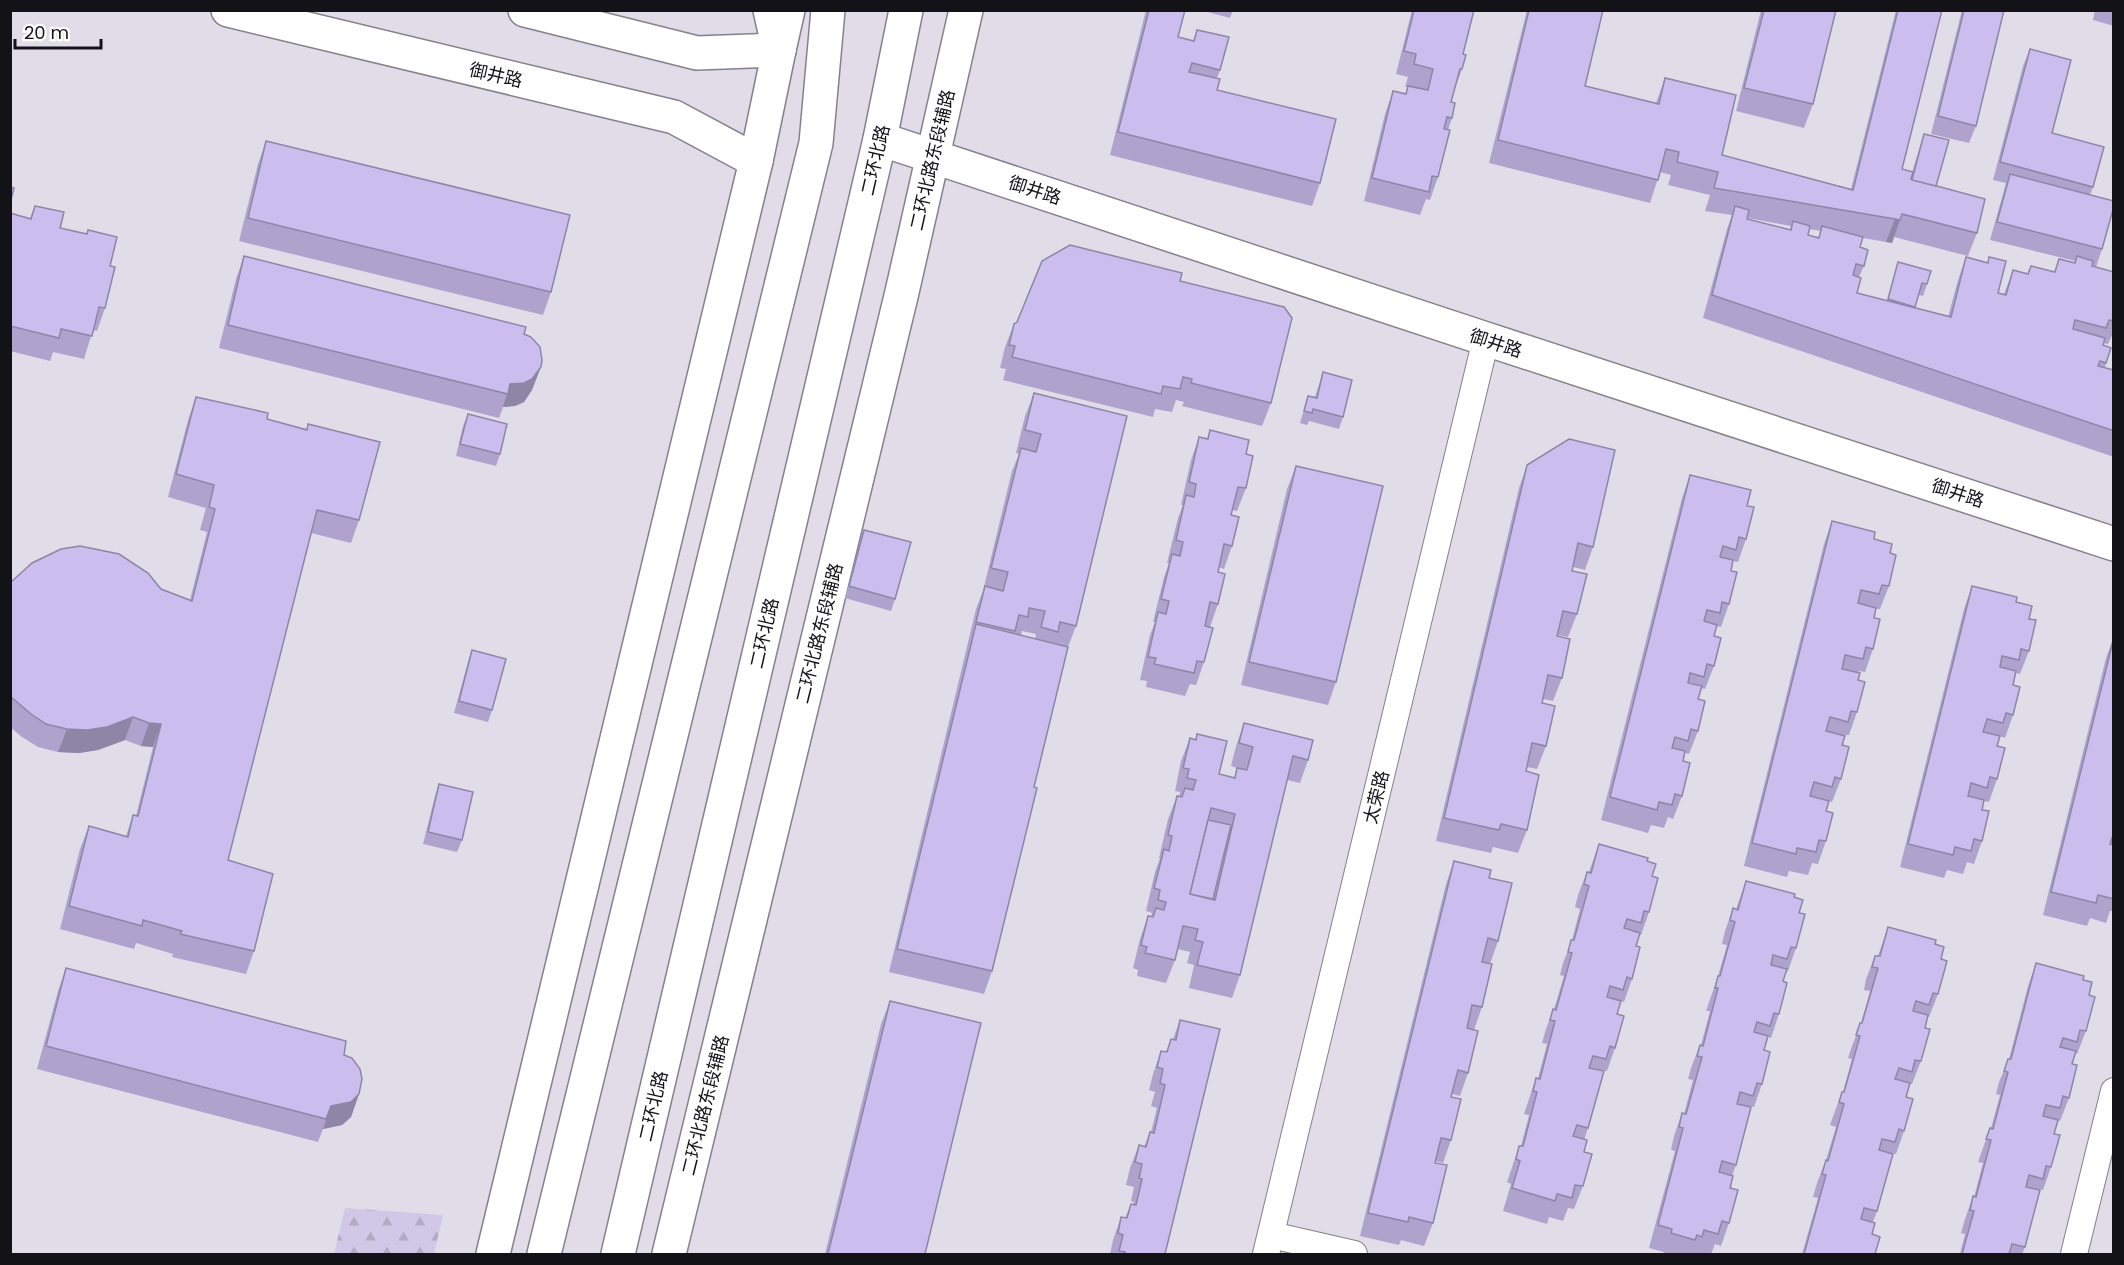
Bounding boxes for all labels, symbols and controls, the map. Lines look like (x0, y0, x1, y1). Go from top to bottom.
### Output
scale bar (15, 12, 100, 50)
text: 20 m (24, 20, 69, 45)
street label: 御井路 (467, 57, 525, 93)
street label: 二环北路东段辅路 (904, 87, 960, 233)
street label: 二环北路 (855, 122, 895, 198)
street label: 御井路 (1005, 170, 1065, 210)
street label: 御井路 (1466, 323, 1526, 363)
street label: 御井路 (1928, 473, 1988, 513)
street label: 二环北路东段辅路 (789, 560, 849, 706)
street label: 二环北路 (744, 595, 784, 671)
street label: 太荣路 (1357, 768, 1395, 826)
street label: 二环北路东段辅路 (675, 1032, 735, 1178)
street label: 二环北路 (633, 1068, 673, 1144)

